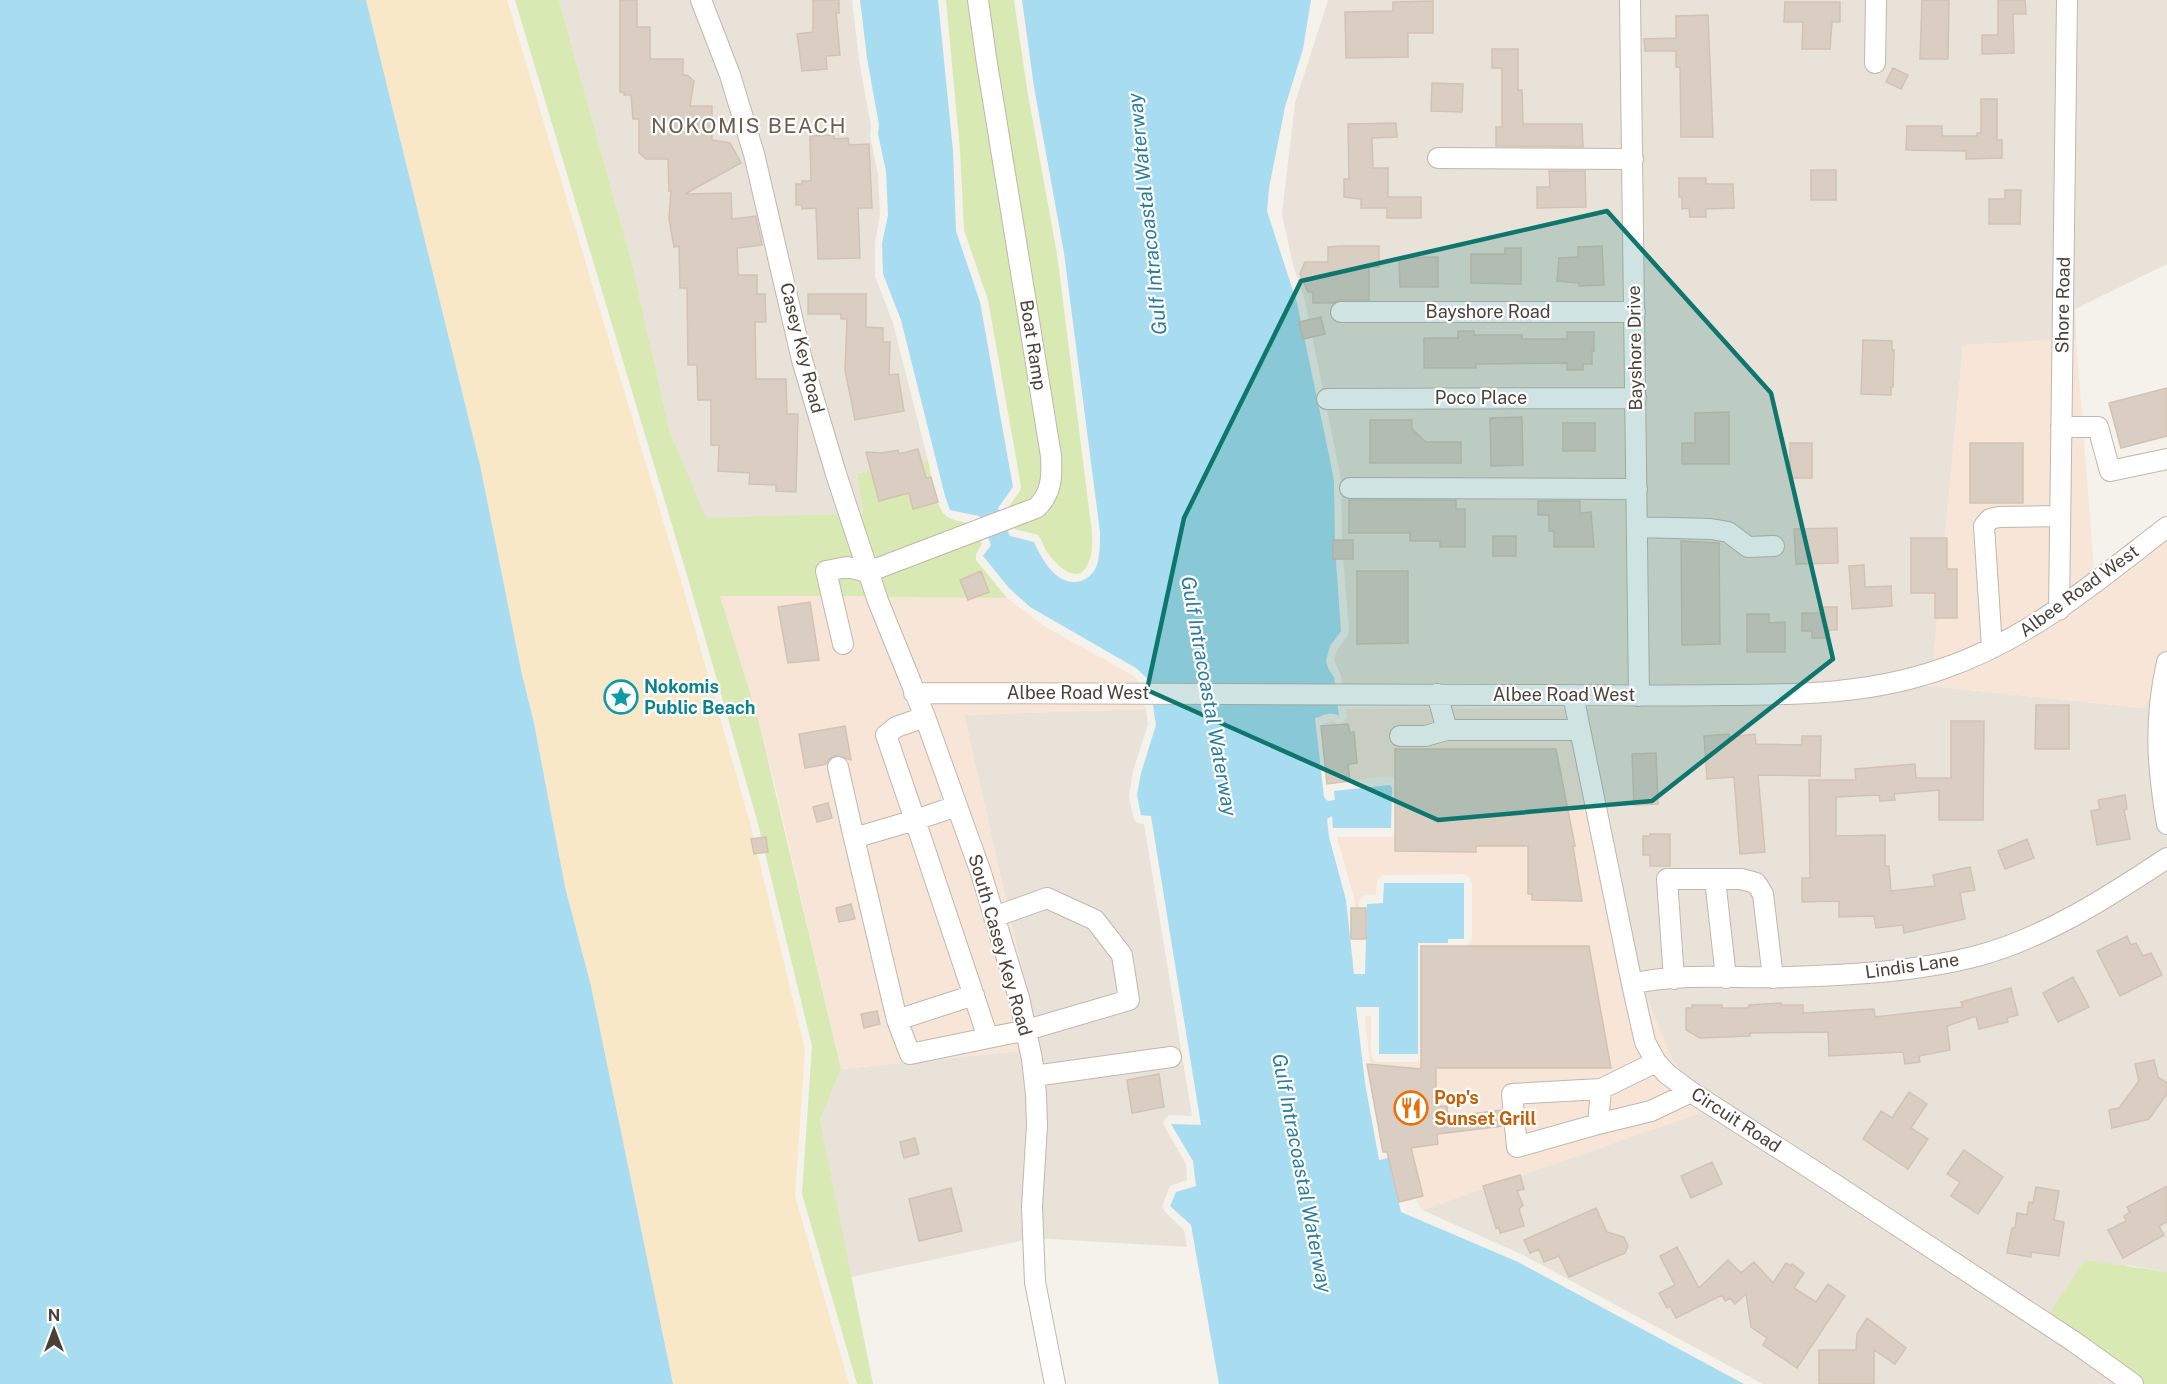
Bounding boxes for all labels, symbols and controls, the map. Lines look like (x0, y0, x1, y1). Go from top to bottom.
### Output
water label: Gulf Intracoastal Waterway (1122, 91, 1172, 336)
district label: NOKOMIS BEACH (651, 113, 847, 138)
street label: Shore Road (2051, 257, 2074, 353)
street label: Casey Key Road (776, 280, 829, 415)
street label: Bayshore Drive (1623, 285, 1646, 411)
street label: Boat Ramp (1016, 298, 1051, 392)
street label: Bayshore Road (1426, 301, 1550, 322)
street label: Poco Place (1435, 387, 1527, 408)
street label: Albee Road West (2015, 540, 2143, 641)
water label: Gulf Intracoastal Waterway (1176, 574, 1242, 819)
place label: Nokomis Public Beach (644, 676, 755, 718)
place icon: Nokomis Public Beach (603, 679, 639, 715)
street label: Albee Road West (1007, 682, 1149, 703)
street label: Albee Road West (1493, 684, 1635, 705)
street label: South Casey Key Road (964, 852, 1036, 1038)
street label: Lindis Lane (1864, 949, 1960, 982)
water label: Gulf Intracoastal Waterway (1267, 1051, 1337, 1295)
street label: Circuit Road (1688, 1083, 1785, 1156)
place label: Pop's Sunset Grill (1434, 1087, 1537, 1129)
restaurant icon: Pop's Sunset Grill (1393, 1090, 1429, 1126)
north arrow (24, 1300, 84, 1360)
text: N (48, 1306, 60, 1325)

